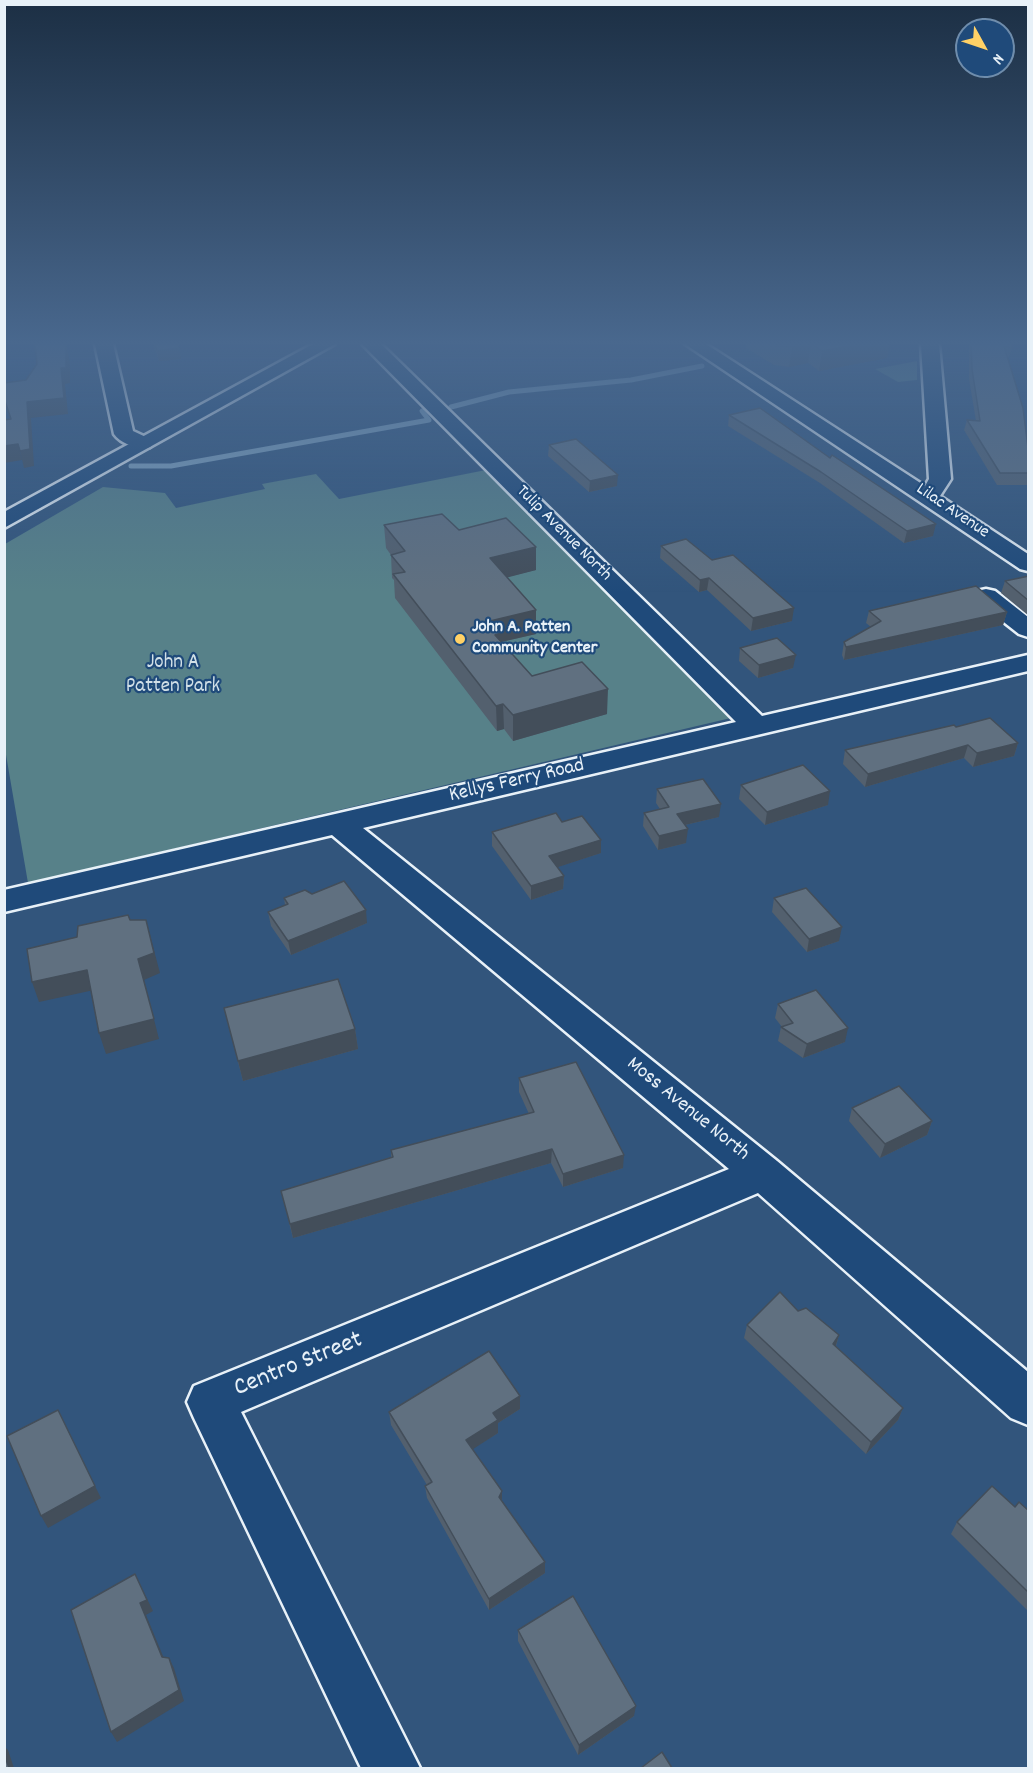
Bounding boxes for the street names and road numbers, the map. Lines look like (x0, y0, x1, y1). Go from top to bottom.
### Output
street label: Lilac Avenue (911, 480, 993, 544)
street label: Tulip Avenue North (511, 482, 615, 586)
street label: Kellys Ferry Road (447, 754, 587, 810)
street label: Moss Avenue North (620, 1053, 754, 1167)
street label: Centro Street (230, 1326, 368, 1406)

